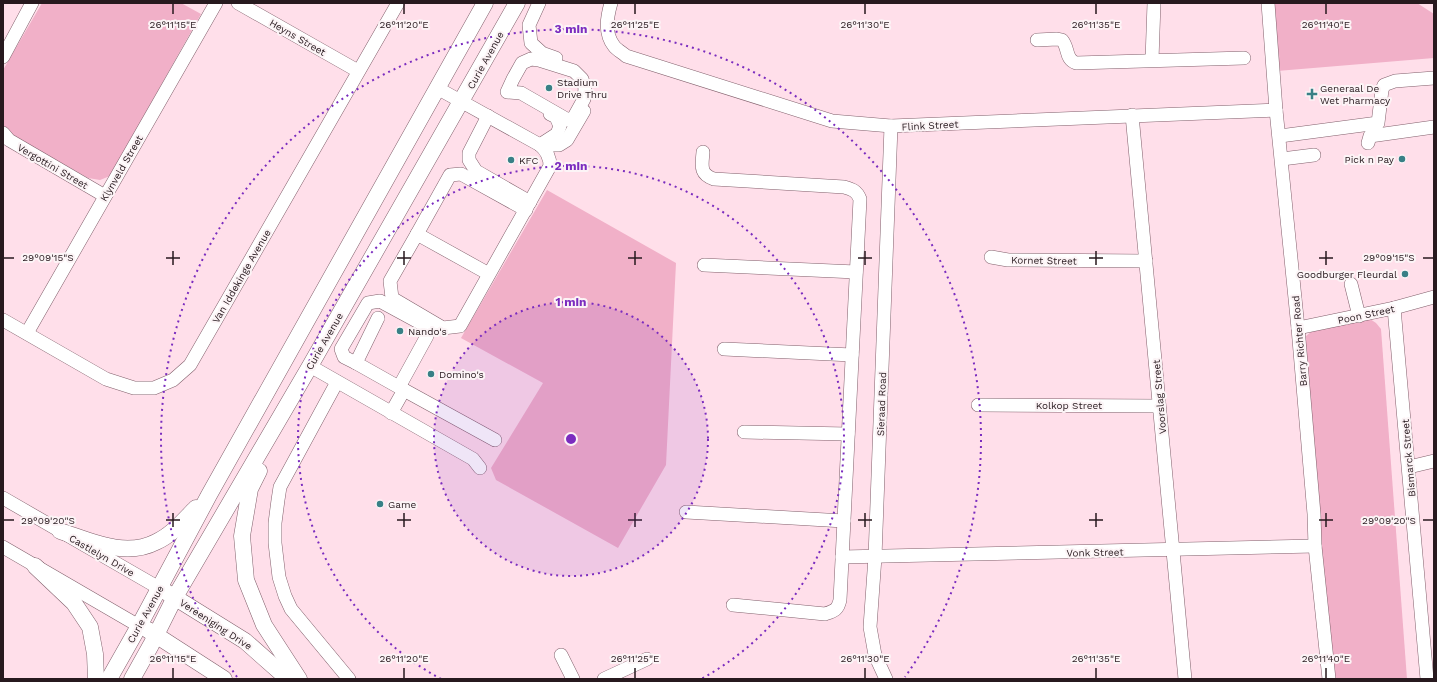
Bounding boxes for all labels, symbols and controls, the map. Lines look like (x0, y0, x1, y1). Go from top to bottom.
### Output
street label: Heyns Street (268, 17, 328, 58)
text: 26°11'15"E (150, 19, 196, 30)
text: 26°11'20"E (379, 19, 429, 30)
text: 26°11'25"E (611, 19, 659, 30)
text: 26°11'30"E (840, 19, 890, 30)
text: 26°11'35"E (1072, 19, 1120, 30)
text: 26°11'40"E (1302, 19, 1350, 30)
text: 3 min (555, 22, 587, 36)
street label: Curie Avenue (465, 29, 506, 91)
place label: Stadium Drive Thru (557, 77, 607, 100)
marker: Stadium Drive Thru (544, 83, 554, 93)
place label: Generaal De Wet Pharmacy (1320, 83, 1391, 106)
marker: Generaal De Wet Pharmacy (1307, 89, 1317, 99)
street label: Flink Street (901, 118, 960, 132)
street label: Klynveld Street (98, 133, 145, 203)
street label: Vergottini Street (16, 142, 91, 191)
place label: Pick n Pay (1345, 154, 1395, 165)
marker: Pick n Pay (1397, 154, 1407, 164)
marker: KFC (506, 155, 516, 165)
place label: KFC (519, 155, 539, 166)
text: 2 min (555, 159, 587, 173)
street label: Van Iddekinge Avenue (210, 227, 273, 325)
text: 29°09'15"S (22, 252, 74, 263)
text: 29°09'15"S (1363, 252, 1415, 263)
street label: Kornet Street (1011, 254, 1078, 267)
place label: Goodburger Fleurdal (1297, 269, 1397, 280)
marker: Goodburger Fleurdal (1400, 269, 1410, 279)
text: 1 min (556, 295, 586, 309)
street label: Barry Richter Road (1290, 295, 1309, 387)
street label: Poon Street (1337, 303, 1396, 326)
street label: Curie Avenue (304, 311, 345, 372)
marker: Nando's (395, 326, 405, 336)
place label: Nando's (408, 326, 447, 337)
street label: Voorslag Street (1151, 358, 1168, 435)
marker: Domino's (426, 369, 436, 379)
place label: Domino's (439, 369, 484, 380)
street label: Sieraad Road (875, 372, 888, 436)
street label: Kolkop Street (1036, 400, 1103, 411)
street label: Bismarck Street (1400, 418, 1417, 497)
centre of rings (564, 432, 578, 446)
marker: Game (375, 499, 385, 509)
place label: Game (388, 499, 416, 510)
text: 29°09'20"S (21, 515, 75, 526)
text: 29°09'20"S (1362, 515, 1416, 526)
street label: Castlelyn Drive (67, 532, 136, 579)
street label: Vonk Street (1066, 546, 1124, 558)
street label: Curie Avenue (125, 583, 166, 645)
street label: Vereeniging Drive (178, 597, 254, 652)
text: 26°11'15"E (150, 653, 196, 664)
text: 26°11'20"E (379, 653, 429, 664)
text: 26°11'25"E (611, 653, 659, 664)
text: 26°11'30"E (840, 653, 890, 664)
text: 26°11'35"E (1072, 653, 1120, 664)
text: 26°11'40"E (1302, 653, 1350, 664)

